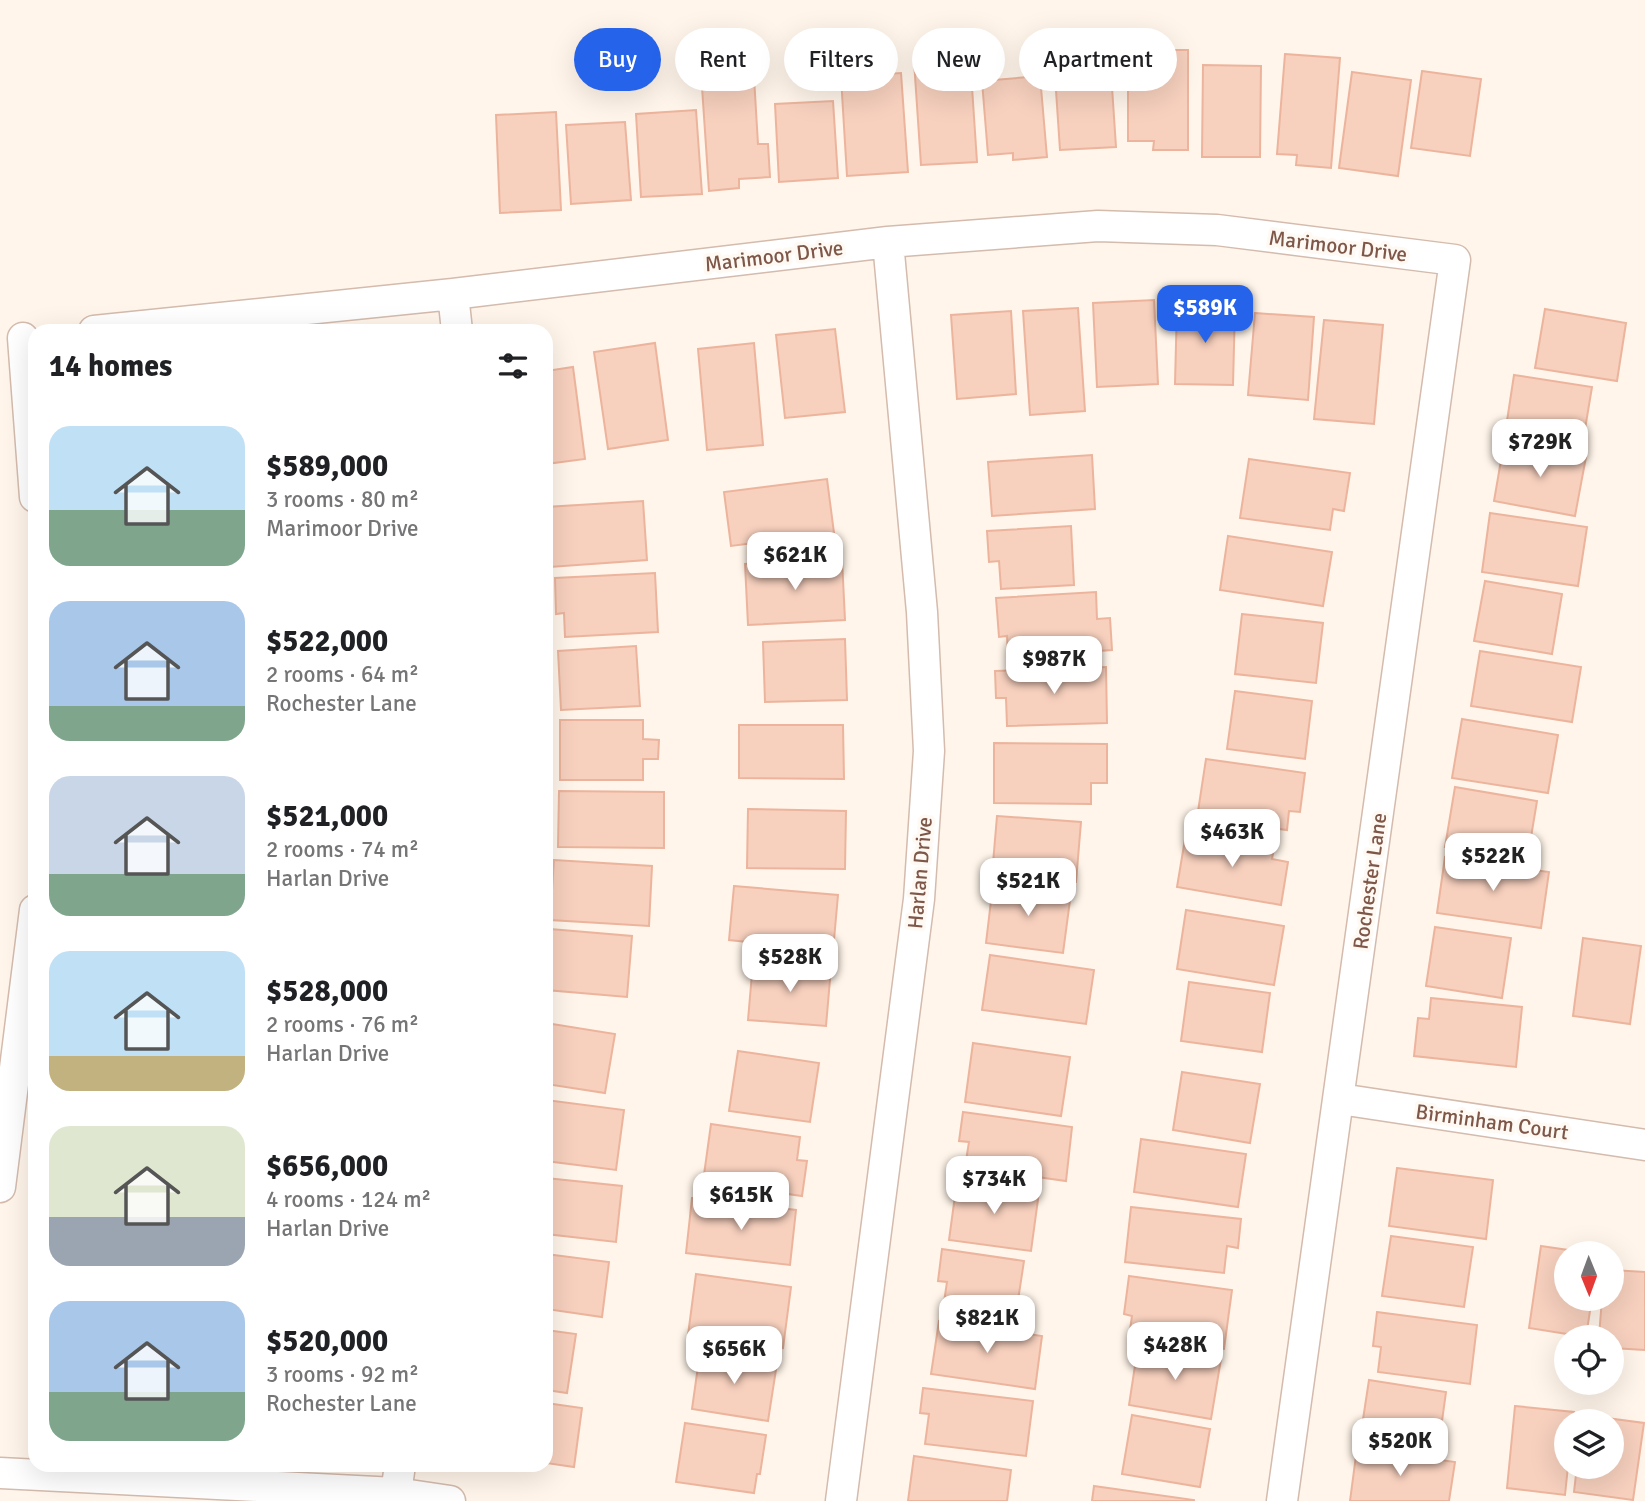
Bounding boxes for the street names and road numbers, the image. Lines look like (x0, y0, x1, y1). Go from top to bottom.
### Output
street label: Marimoor Drive (1267, 225, 1409, 267)
street label: Marimoor Drive (703, 235, 845, 277)
street label: Rochester Lane (1348, 811, 1392, 951)
street label: Harlan Drive (902, 816, 938, 930)
street label: Birminham Court (1414, 1098, 1570, 1146)

